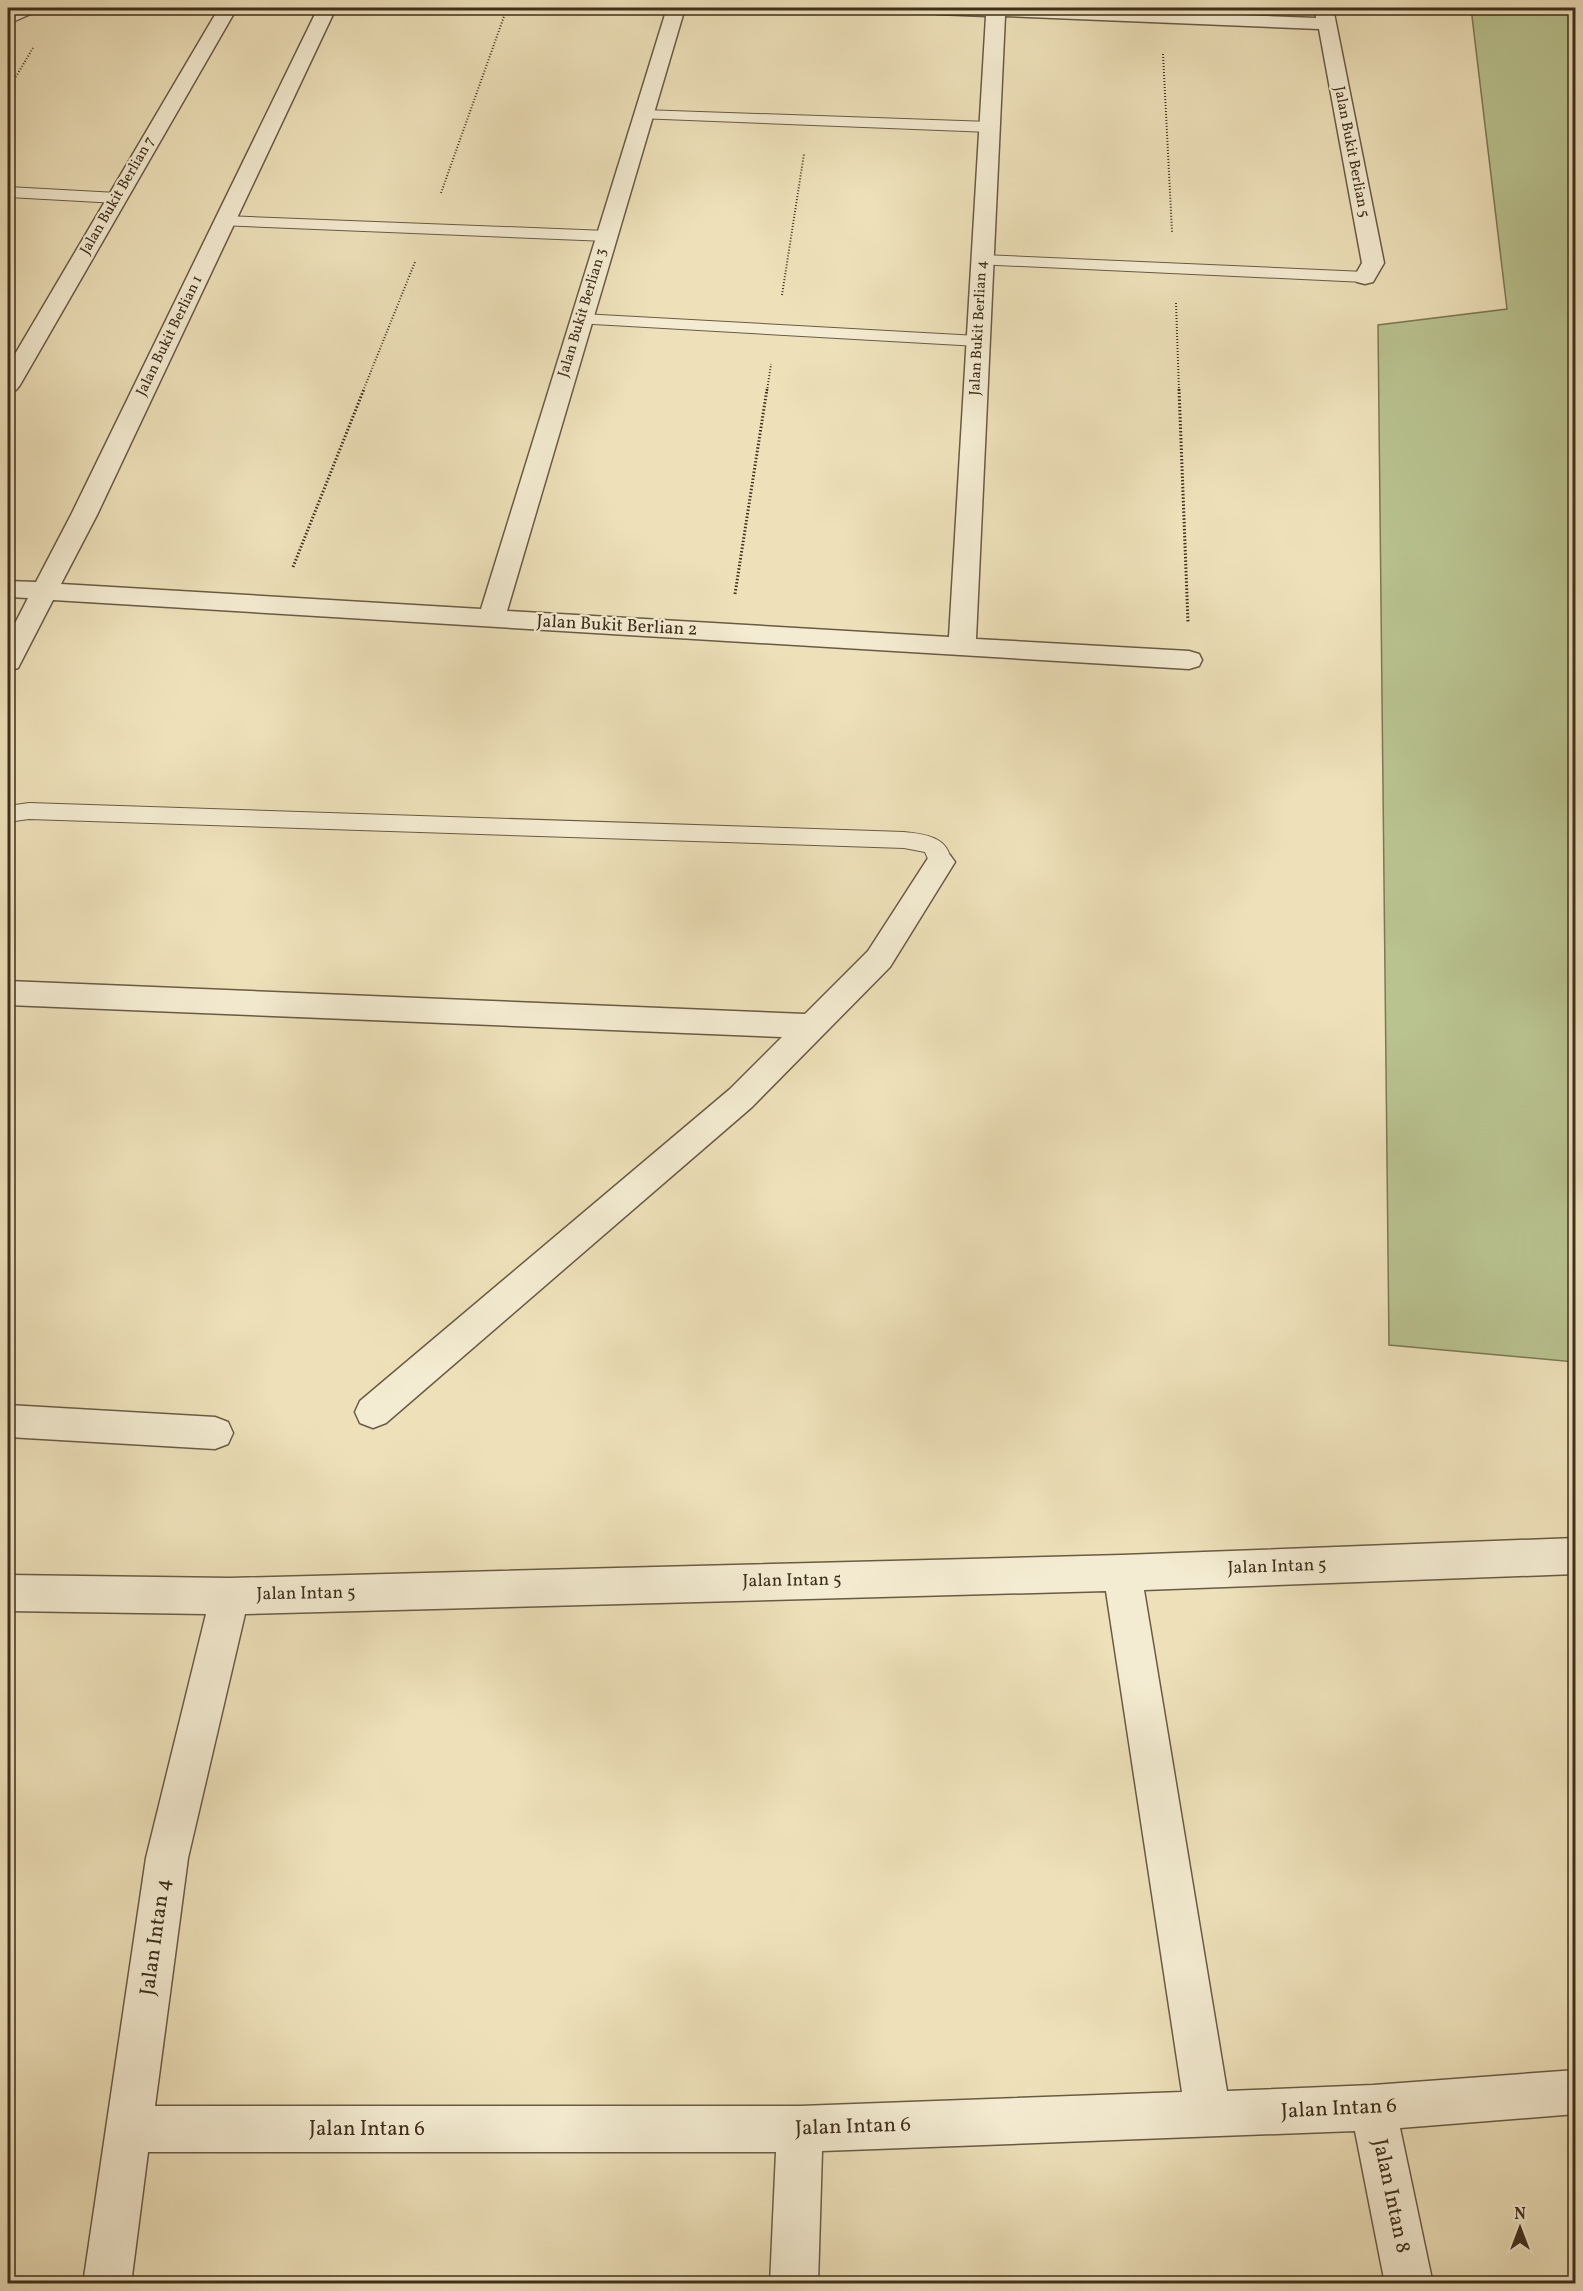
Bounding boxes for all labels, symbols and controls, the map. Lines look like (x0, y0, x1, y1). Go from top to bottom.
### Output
street label: Jalan Bukit Berlian 5 (1328, 84, 1374, 220)
street label: Jalan Bukit Berlian 7 (76, 133, 160, 259)
street label: Jalan Bukit Berlian 3 (553, 246, 613, 380)
street label: Jalan Bukit Berlian 4 (965, 260, 993, 396)
street label: Jalan Bukit Berlian 1 (132, 272, 208, 400)
street label: Jalan Bukit Berlian 2 (536, 609, 698, 643)
street label: Jalan Intan 5 (1227, 1553, 1327, 1581)
street label: Jalan Intan 5 (742, 1568, 842, 1594)
street label: Jalan Intan 5 (256, 1581, 356, 1607)
street label: Jalan Intan 4 (133, 1877, 179, 1997)
street label: Jalan Intan 6 (1280, 2091, 1398, 2127)
street label: Jalan Intan 6 (795, 2110, 911, 2144)
street label: Jalan Intan 6 (309, 2115, 425, 2144)
street label: Jalan Intan 8 (1365, 2136, 1417, 2256)
north arrow (1490, 2198, 1550, 2258)
text: N (1514, 2204, 1526, 2226)

